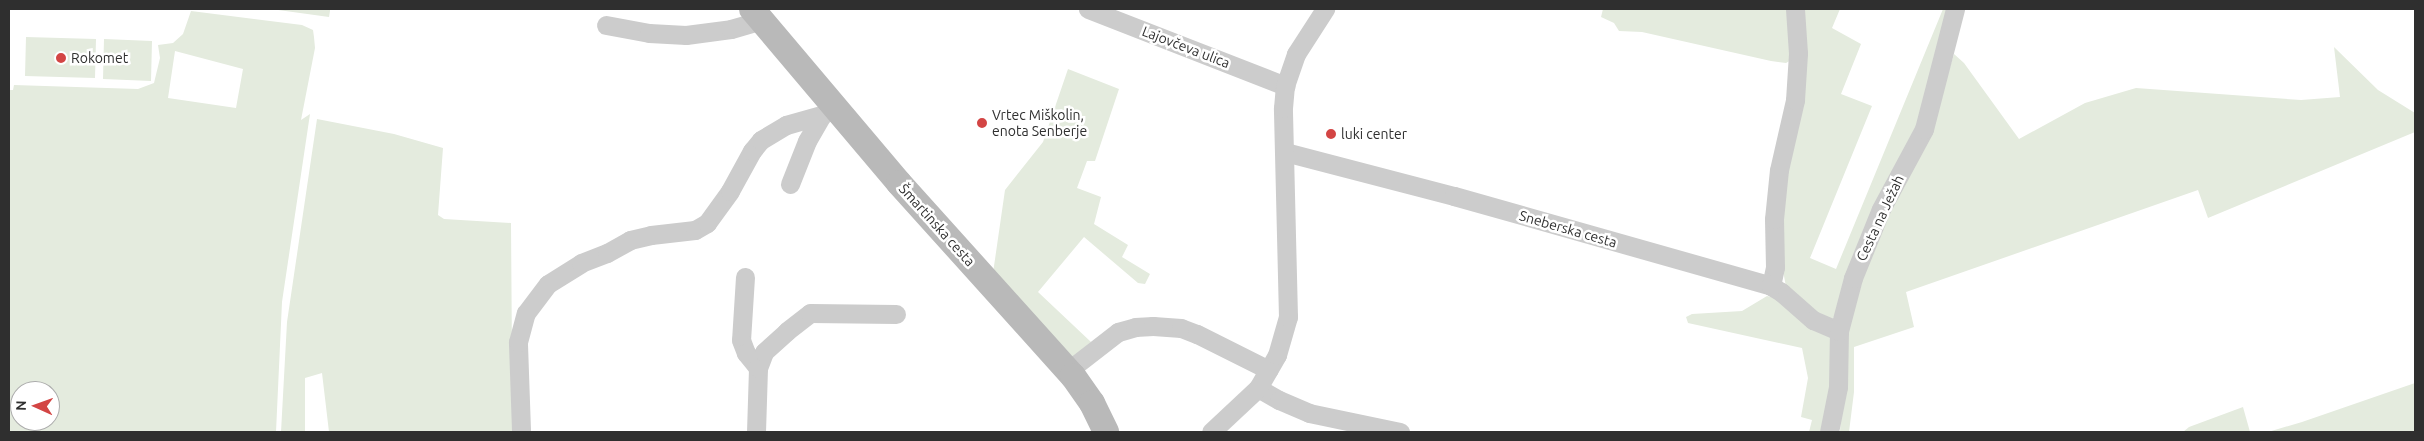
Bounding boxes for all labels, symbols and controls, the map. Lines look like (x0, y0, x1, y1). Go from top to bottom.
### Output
street label: Lajovčeva ulica (1140, 23, 1232, 71)
place label: Rokomet (71, 50, 128, 66)
marker: Rokomet (55, 52, 67, 64)
place label: Vrtec Miškolin, enota Senberje (992, 107, 1087, 140)
marker: Vrtec Miškolin, enota Senberje (976, 117, 988, 129)
place label: luki center (1341, 126, 1407, 142)
marker: luki center (1325, 128, 1337, 140)
street label: Cesta na Ježah (1853, 172, 1907, 264)
street label: Šmartinska cesta (896, 180, 978, 270)
street label: Sneberska cesta (1517, 207, 1619, 251)
north arrow (10, 381, 60, 431)
text: N (13, 400, 29, 411)

